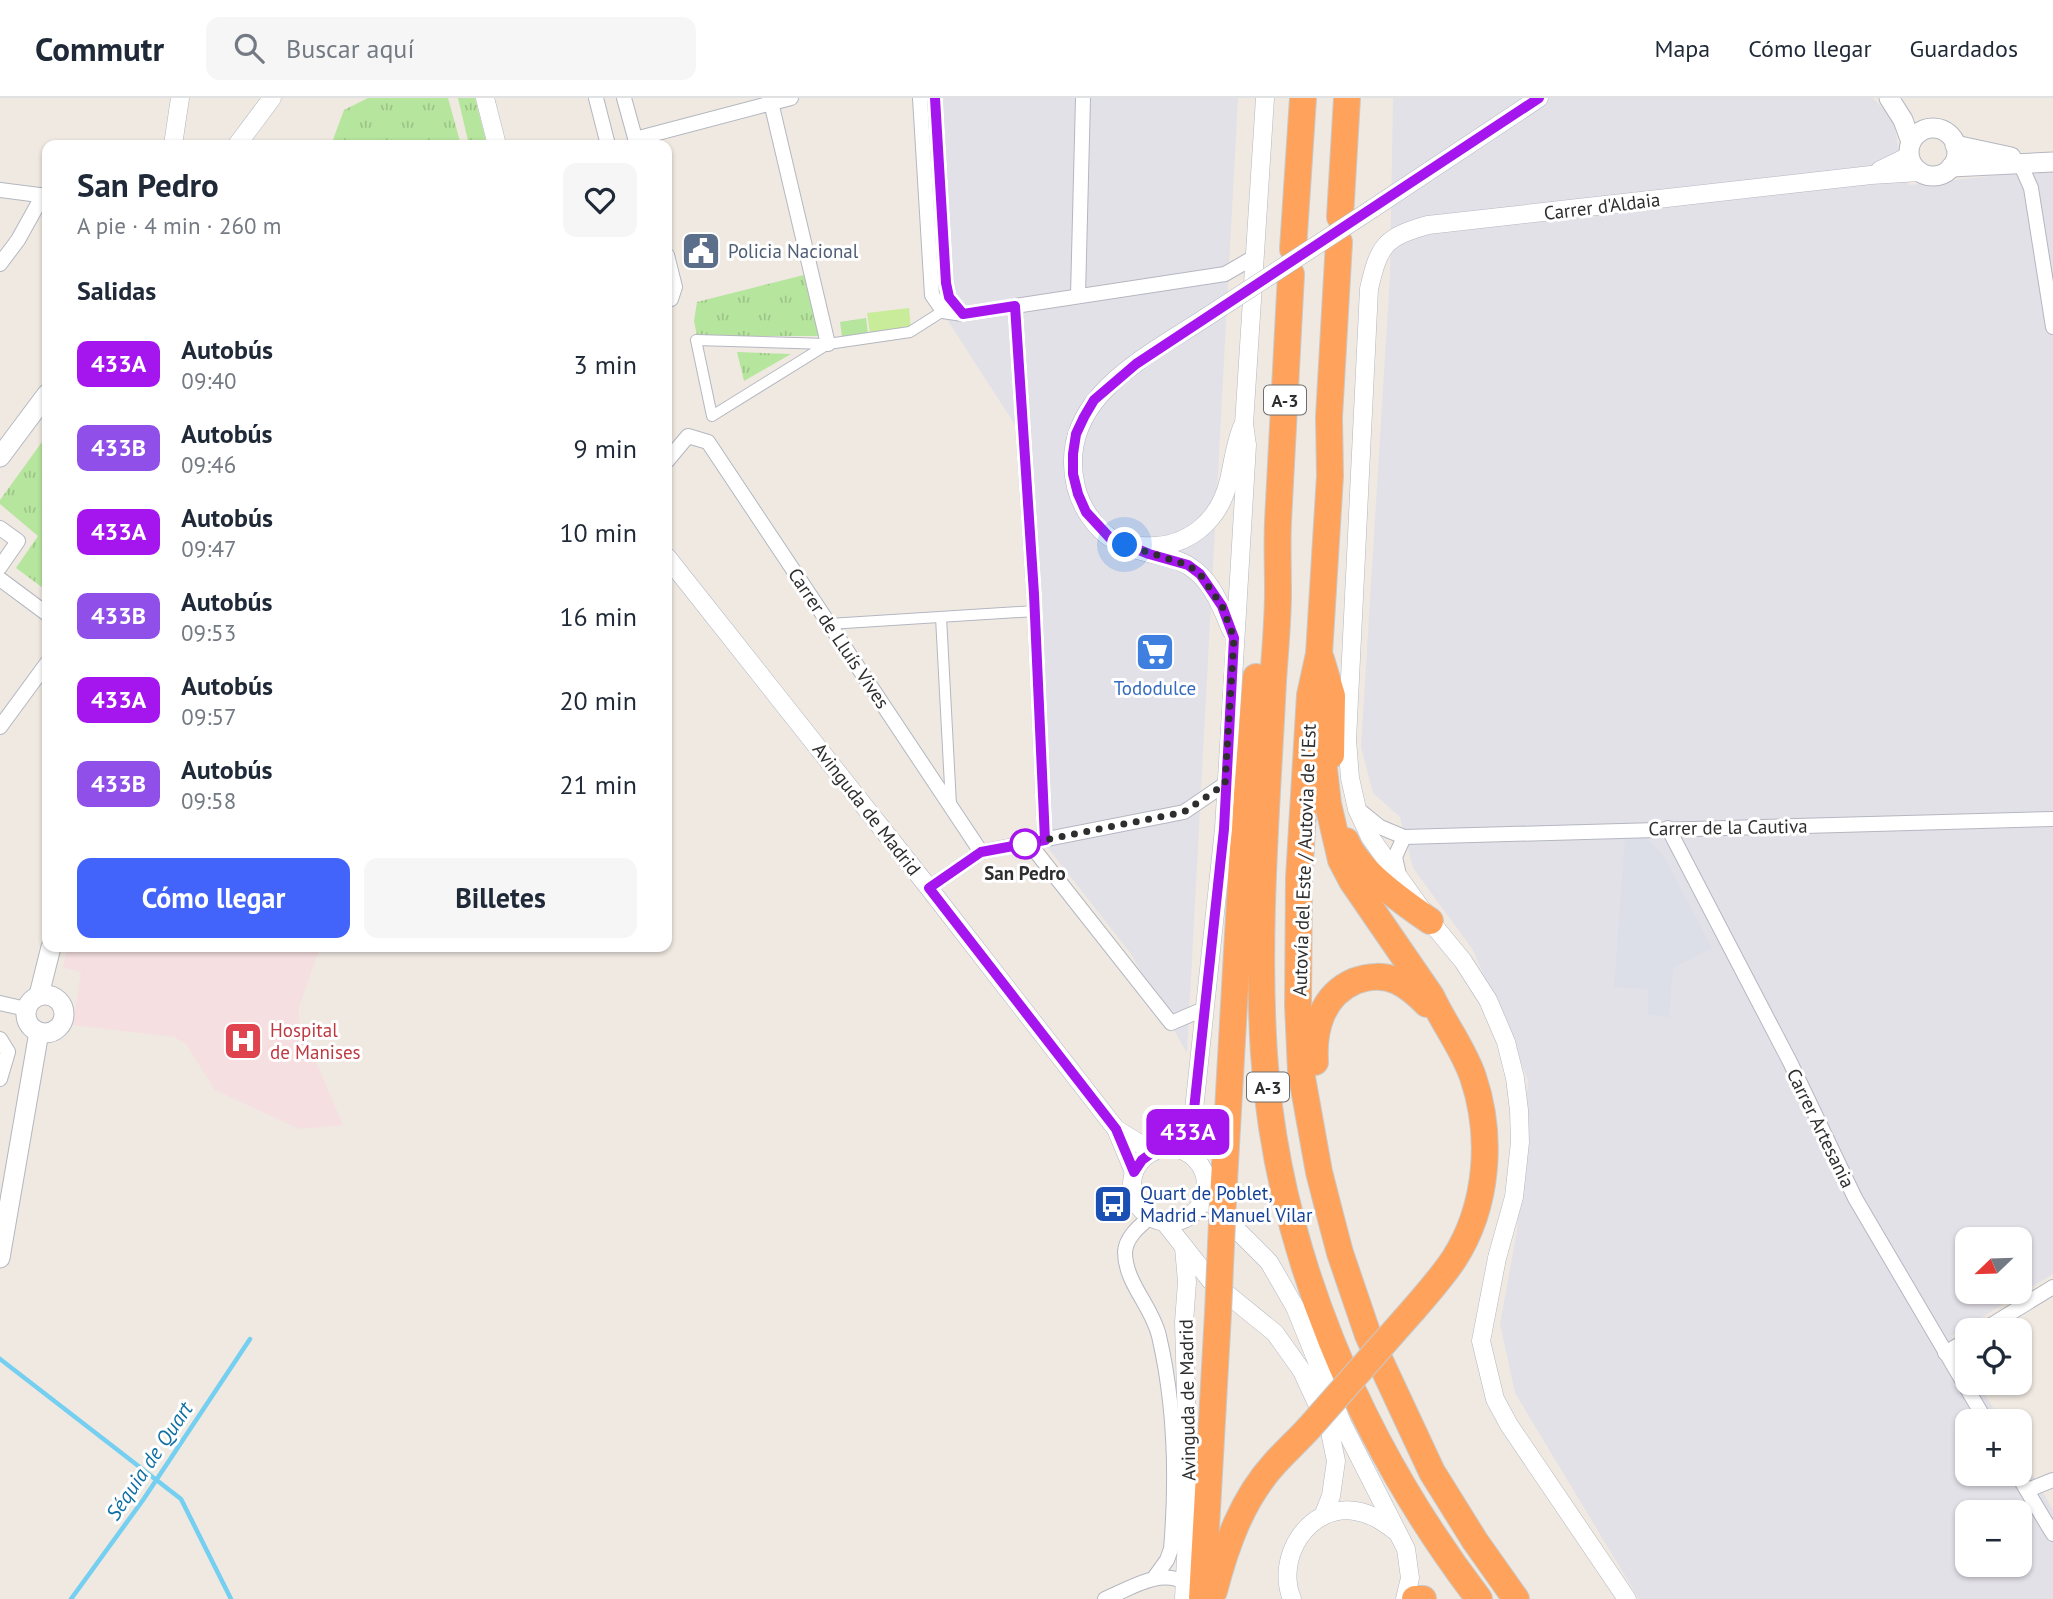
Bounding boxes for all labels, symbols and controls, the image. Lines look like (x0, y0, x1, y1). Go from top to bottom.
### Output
search box (206, 17, 696, 80)
text: Commutr (35, 27, 164, 70)
icon: search (230, 29, 268, 67)
text: Buscar aquí (286, 32, 414, 65)
text: Mapa (1654, 33, 1710, 64)
text: Cómo llegar (1748, 33, 1872, 64)
text: Guardados (1910, 33, 2018, 64)
text: San Pedro (77, 163, 219, 206)
button: heart (563, 163, 637, 237)
street label: Carrer d'Aldaia (1543, 187, 1661, 225)
text: A pie · 4 min · 260 m (77, 211, 281, 240)
public building icon: Policia Nacional (680, 230, 722, 272)
place label: Policia Nacional (728, 239, 859, 263)
text: Salidas (77, 274, 156, 307)
text: Autobús (181, 333, 273, 366)
text: 433A (91, 348, 146, 379)
text: 3 min (574, 348, 637, 381)
text: 09:40 (181, 366, 237, 395)
road number: A-3 (1264, 386, 1306, 414)
text: Autobús (181, 417, 273, 450)
text: 433B (91, 432, 146, 463)
text: 9 min (574, 432, 637, 465)
text: 09:46 (181, 450, 236, 479)
text: Autobús (181, 501, 273, 534)
text: 433A (91, 516, 146, 547)
text: 10 min (559, 516, 637, 549)
your location (1107, 527, 1142, 562)
text: 09:47 (181, 534, 237, 563)
street label: Carrer de Lluís Vives (783, 563, 895, 713)
text: Autobús (181, 585, 273, 618)
text: 433B (91, 600, 146, 631)
text: 16 min (559, 600, 637, 633)
text: 09:53 (181, 618, 236, 647)
supermarket icon: Tododulce (1134, 631, 1176, 673)
text: Autobús (181, 669, 273, 702)
place label: Tododulce (1114, 676, 1196, 700)
text: 433A (91, 684, 146, 715)
text: 20 min (559, 684, 637, 717)
text: 09:57 (181, 702, 237, 731)
street label: Autovía del Este / Autovia de l'Est (1287, 723, 1321, 997)
street label: Avinguda de Madrid (808, 738, 926, 880)
text: Autobús (181, 753, 273, 786)
text: 433B (91, 768, 146, 799)
text: 21 min (559, 768, 637, 801)
text: 09:58 (181, 786, 236, 815)
street label: Carrer de la Cautiva (1648, 814, 1808, 840)
marker: San Pedro (1010, 829, 1040, 859)
button: Cómo llegar (77, 858, 350, 938)
button: Billetes (364, 858, 637, 938)
place label: San Pedro (984, 861, 1066, 885)
place label: Hospital de Manises (270, 1018, 361, 1064)
hospital icon: Hospital de Manises (222, 1020, 264, 1062)
street label: Carrer Artesania (1782, 1064, 1860, 1192)
road number: A-3 (1247, 1072, 1289, 1102)
line badge: 433A (1139, 1109, 1237, 1155)
text: 433A (1160, 1116, 1216, 1147)
place label: Quart de Poblet, Madrid - Manuel Vilar (1140, 1181, 1313, 1227)
bus stop icon: Quart de Poblet, Madrid - Manuel Vilar (1092, 1183, 1134, 1225)
north arrow (1955, 1227, 2032, 1304)
map controls (1955, 1227, 2032, 1577)
button: locate (1955, 1318, 2032, 1395)
street label: Avinguda de Madrid (1174, 1319, 1200, 1481)
water label: Séquia de Quart (100, 1396, 199, 1525)
button: + (1955, 1409, 2032, 1486)
button: − (1955, 1500, 2032, 1577)

